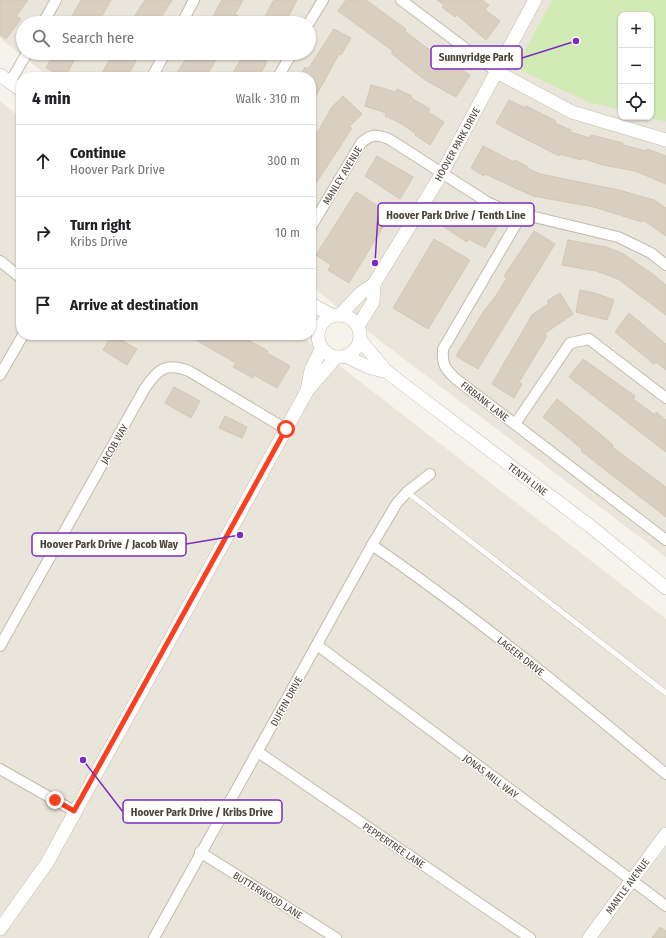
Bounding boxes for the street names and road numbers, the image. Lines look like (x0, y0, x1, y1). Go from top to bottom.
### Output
street label: HOOVER PARK DRIVE (433, 105, 483, 184)
street label: MANLEY AVENUE (321, 144, 365, 207)
street label: FIRBANK LANE (458, 379, 511, 424)
street label: JACOB WAY (99, 422, 131, 467)
street label: TENTH LINE (505, 461, 550, 499)
street label: LAGEER DRIVE (495, 635, 546, 679)
street label: DUFFIN DRIVE (268, 674, 306, 729)
street label: JONAS MILL WAY (460, 752, 520, 801)
street label: PEPPERTREE LANE (360, 821, 427, 871)
street label: MANTLE AVENUE (604, 856, 652, 917)
street label: BUTTERWOOD LANE (231, 870, 305, 922)

